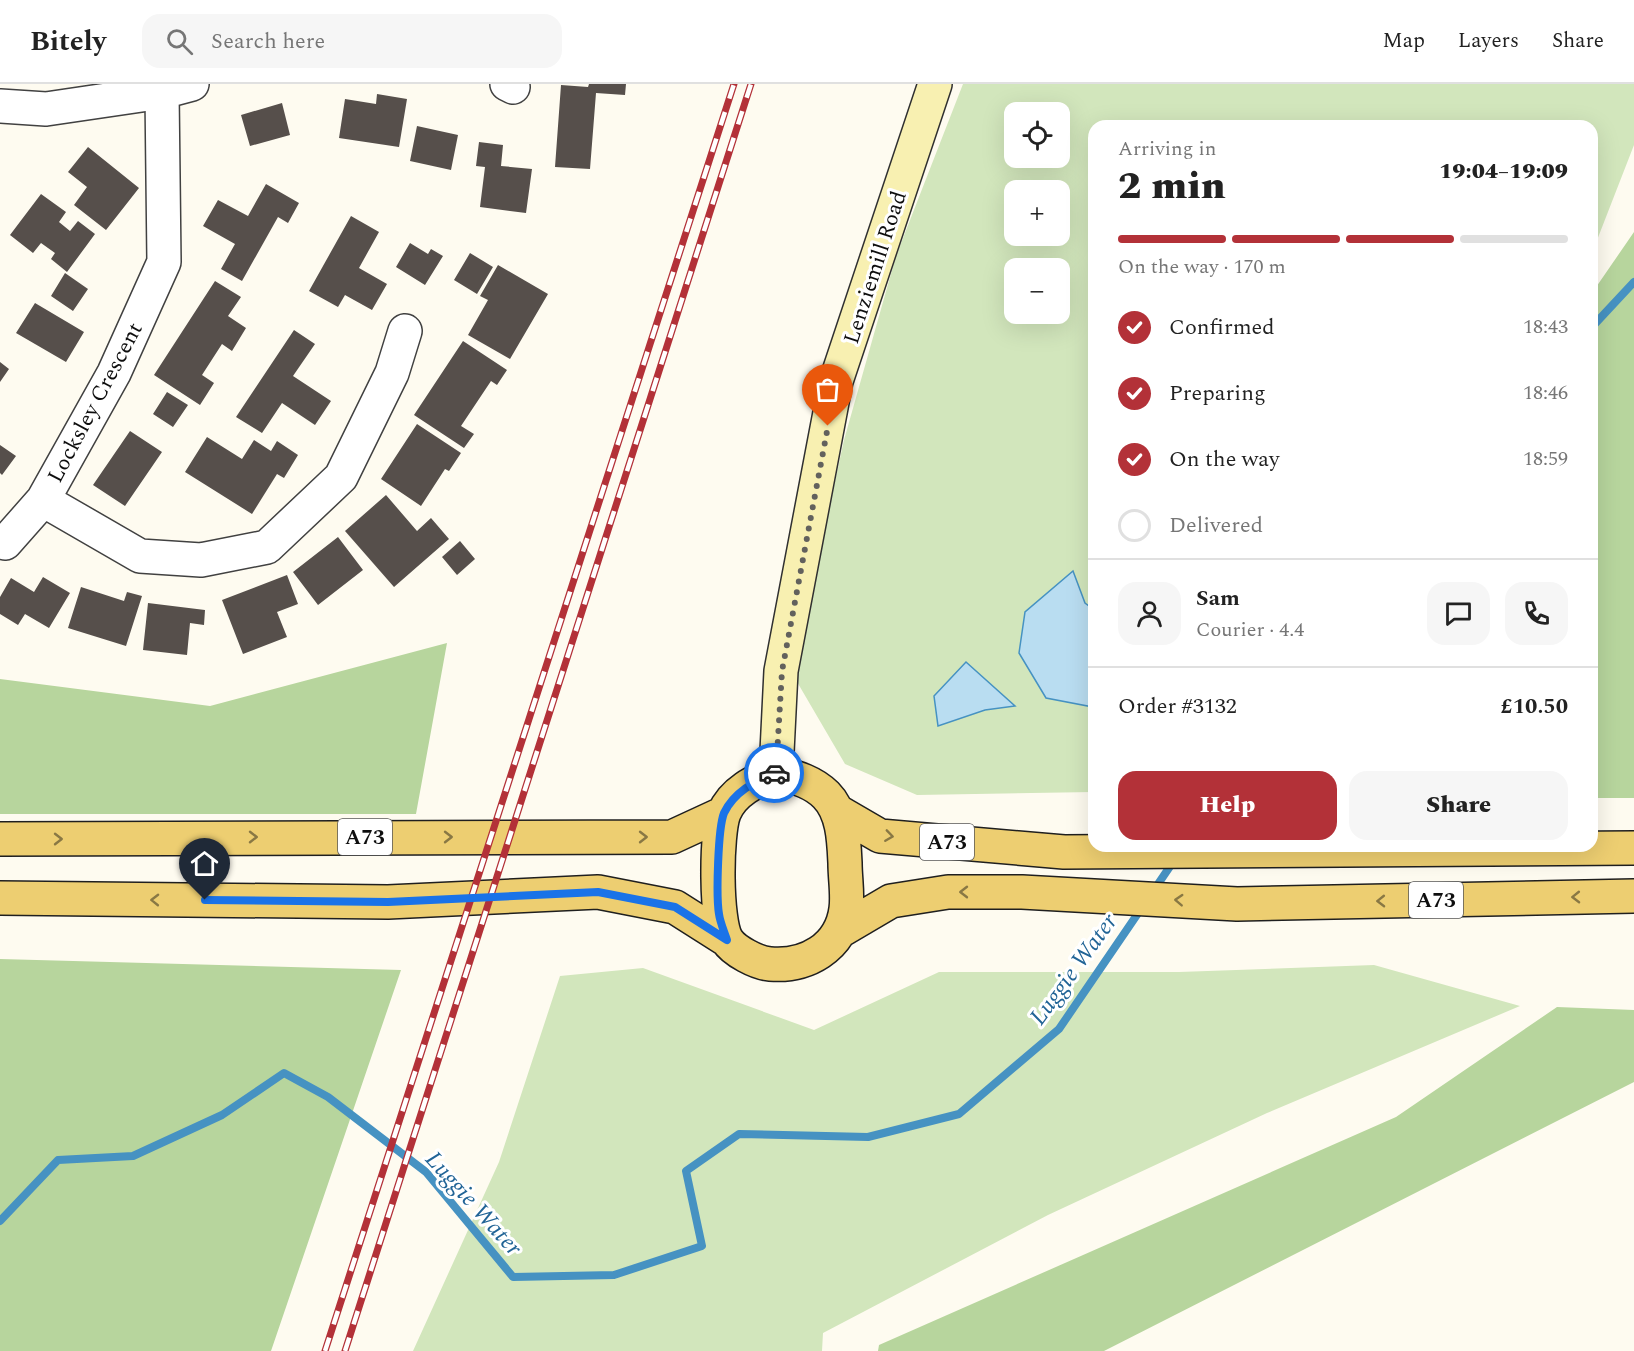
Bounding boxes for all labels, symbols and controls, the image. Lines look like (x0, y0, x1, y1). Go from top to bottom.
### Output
search box (142, 14, 562, 68)
text: Bitely (30, 20, 106, 63)
icon: search (163, 25, 196, 58)
text: Search here (211, 25, 325, 58)
text: Map (1383, 25, 1425, 57)
text: Layers (1458, 25, 1519, 57)
text: Share (1552, 25, 1604, 57)
map controls (1004, 102, 1070, 324)
button: locate (1004, 102, 1070, 168)
text: Arriving in (1118, 134, 1216, 164)
text: 19:04–19:09 (1439, 155, 1568, 188)
text: 2 min (1118, 157, 1226, 216)
button: + (1004, 180, 1070, 246)
street label: Lenziemill Road (835, 187, 916, 348)
text: On the way · 170 m (1118, 252, 1286, 282)
button: − (1004, 258, 1070, 324)
icon: check (1118, 311, 1151, 344)
text: Confirmed (1169, 311, 1275, 344)
text: 18:43 (1523, 312, 1568, 342)
street label: Locksley Crescent (39, 316, 152, 489)
pin (802, 364, 853, 426)
icon: bag (811, 373, 844, 406)
icon: check (1118, 377, 1151, 410)
text: Preparing (1169, 377, 1266, 410)
text: 18:46 (1523, 378, 1568, 408)
icon: check (1118, 443, 1151, 476)
text: On the way (1169, 443, 1280, 476)
text: 18:59 (1523, 444, 1568, 474)
text: Delivered (1169, 509, 1263, 542)
button: person (1118, 582, 1181, 645)
text: Sam (1196, 582, 1240, 615)
button: chat (1427, 582, 1490, 645)
button: phone (1505, 582, 1568, 645)
text: Courier · 4.4 (1196, 615, 1304, 645)
text: Order #3132 (1118, 690, 1237, 723)
text: £10.50 (1500, 690, 1568, 723)
courier (744, 743, 804, 803)
icon: car (758, 757, 791, 790)
button: Help (1118, 771, 1337, 840)
button: Share (1349, 771, 1568, 840)
road number: A73 (338, 819, 392, 855)
road number: A73 (920, 824, 974, 860)
one-way arrow (884, 830, 894, 842)
one-way arrow (249, 831, 258, 843)
one-way arrow (444, 831, 453, 843)
one-way arrow (639, 831, 648, 843)
one-way arrow (54, 833, 63, 845)
pin (179, 838, 230, 900)
icon: home (188, 847, 221, 880)
road number: A73 (1409, 882, 1463, 918)
one-way arrow (959, 886, 968, 898)
one-way arrow (1571, 891, 1580, 904)
one-way arrow (150, 894, 159, 906)
one-way arrow (1174, 894, 1183, 907)
one-way arrow (1376, 895, 1385, 907)
water label: Luggie Water (1021, 906, 1127, 1033)
water label: Luggie Water (416, 1143, 531, 1265)

